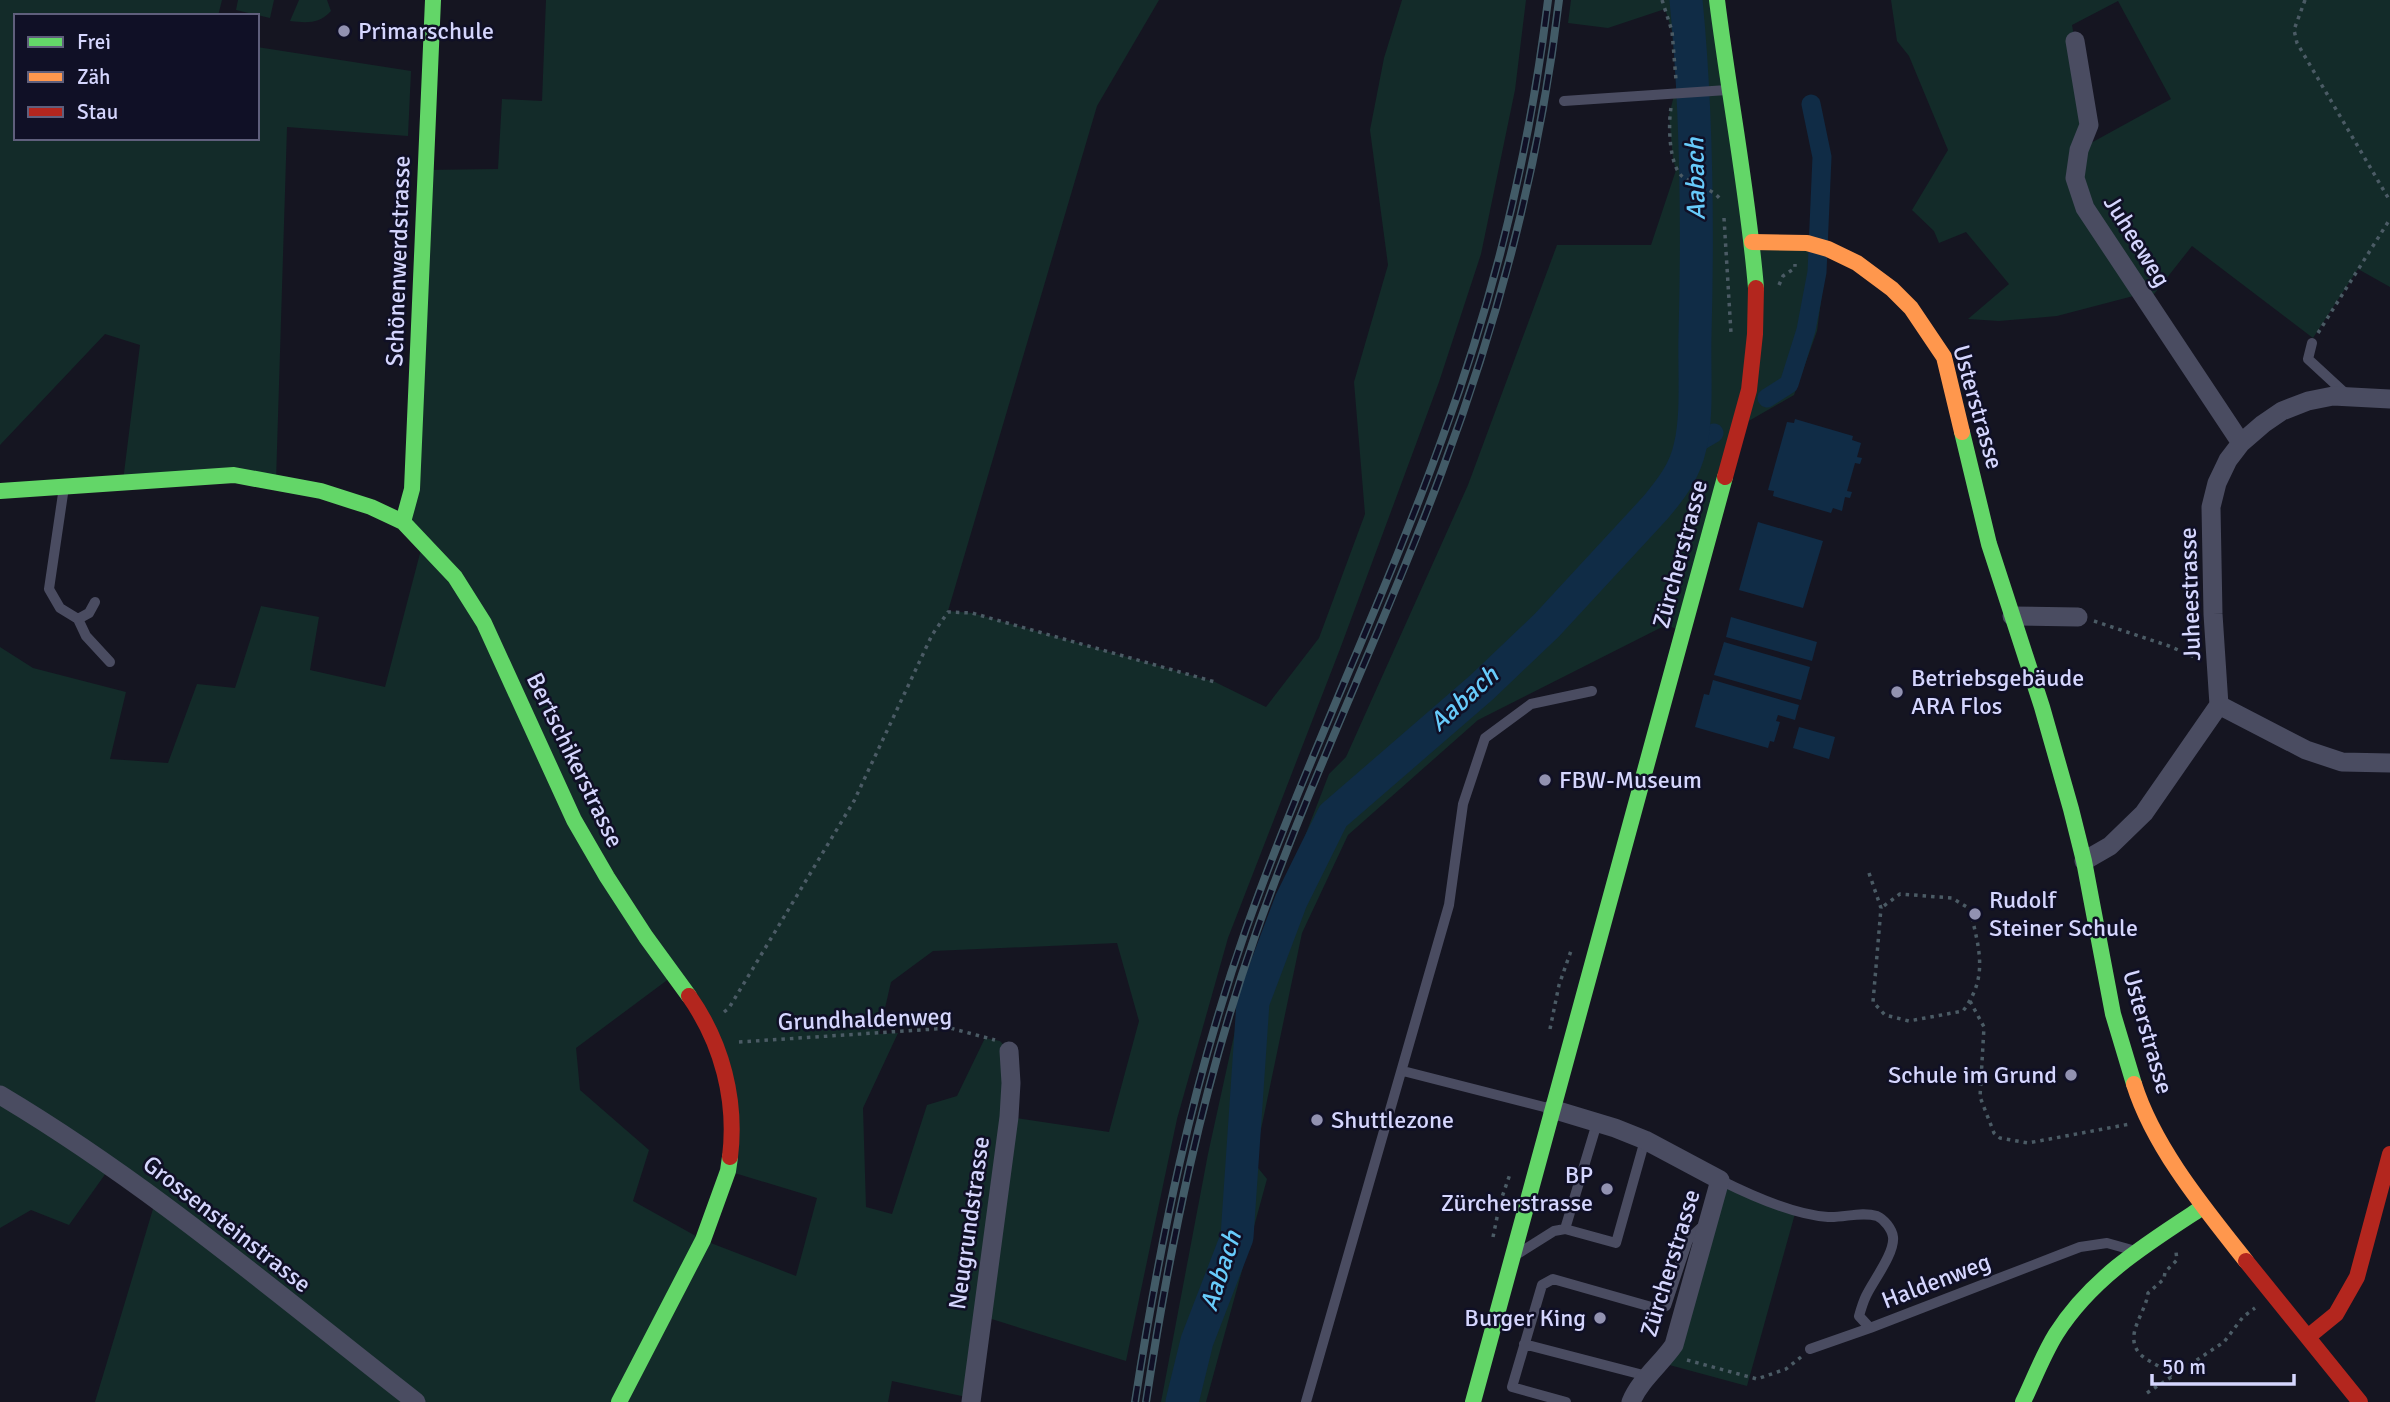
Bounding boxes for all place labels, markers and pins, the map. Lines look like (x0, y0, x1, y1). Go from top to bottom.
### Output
place label: Primarschule (358, 16, 494, 46)
marker: Primarschule (336, 23, 352, 39)
place label: Betriebsgebäude ARA Flos (1911, 663, 2084, 721)
marker: Betriebsgebäude ARA Flos (1889, 684, 1905, 700)
place label: FBW-Museum (1559, 765, 1702, 795)
marker: FBW-Museum (1537, 772, 1553, 788)
place label: Rudolf Steiner Schule (1989, 885, 2138, 943)
marker: Rudolf Steiner Schule (1967, 906, 1983, 922)
place label: Schule im Grund (1888, 1060, 2057, 1090)
marker: Schule im Grund (2063, 1067, 2079, 1083)
place label: Shuttlezone (1331, 1105, 1454, 1135)
marker: Shuttlezone (1309, 1112, 1325, 1128)
place label: BP Zürcherstrasse (1441, 1160, 1593, 1218)
marker: BP Zürcherstrasse (1599, 1181, 1615, 1197)
place label: Burger King (1464, 1303, 1586, 1333)
marker: Burger King (1592, 1310, 1608, 1326)

